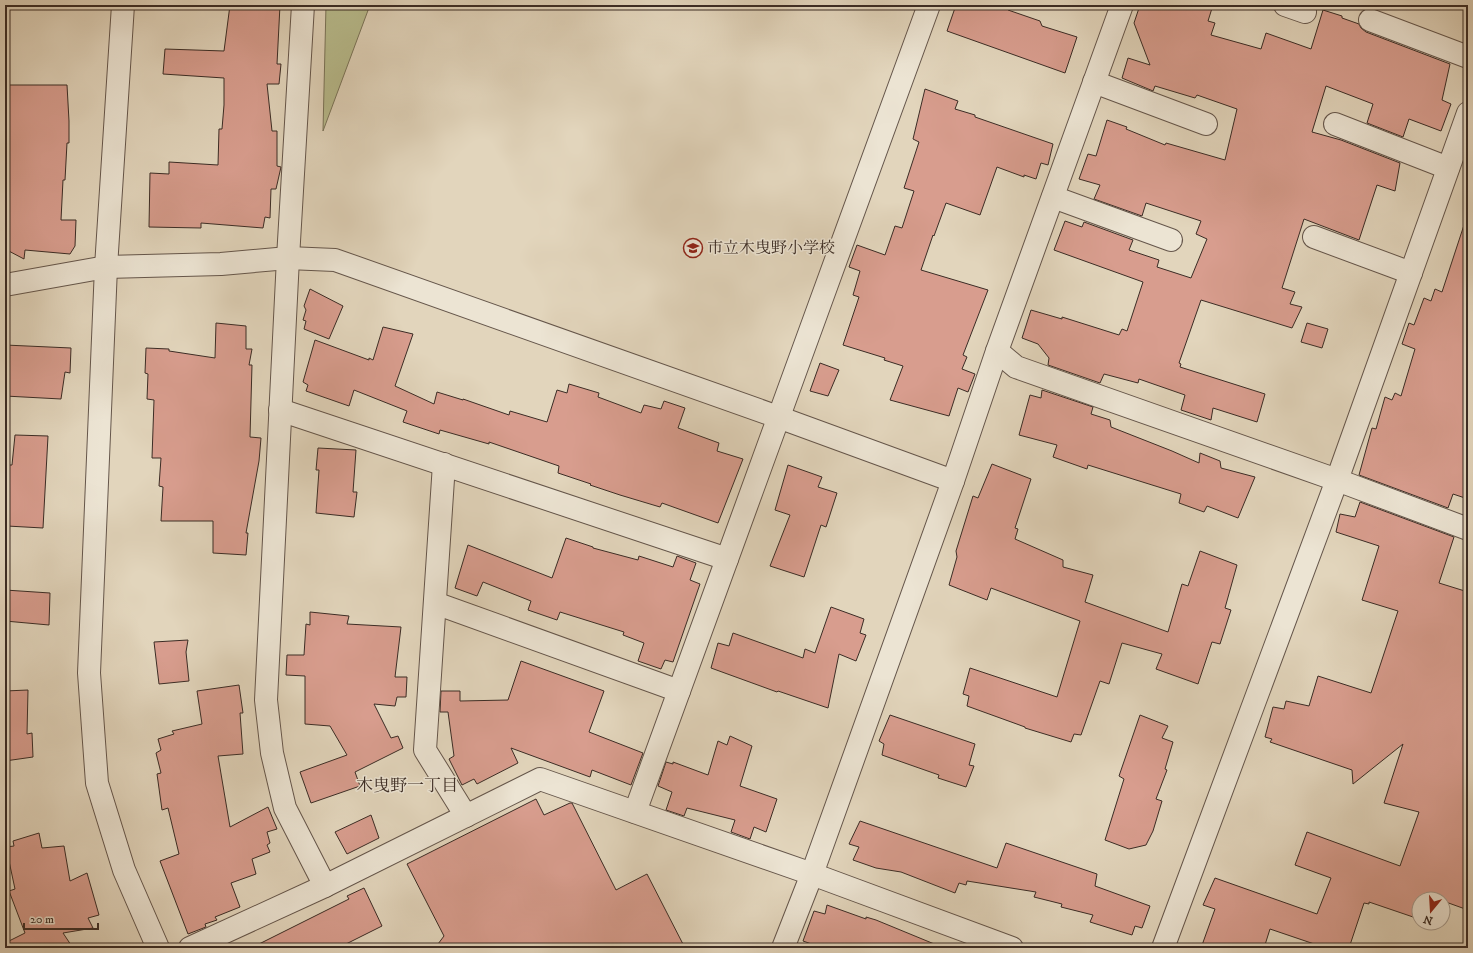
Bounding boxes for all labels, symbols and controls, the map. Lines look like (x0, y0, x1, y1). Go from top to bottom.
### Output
school or university icon: 市立木曳野小学校 (682, 237, 704, 259)
place label: 市立木曳野小学校 (707, 238, 835, 258)
district label: 木曳野一丁目 (356, 775, 458, 797)
north arrow (1411, 891, 1451, 931)
scale bar (24, 905, 98, 931)
text: 20 m (30, 912, 54, 927)
text: N (1422, 912, 1435, 928)

